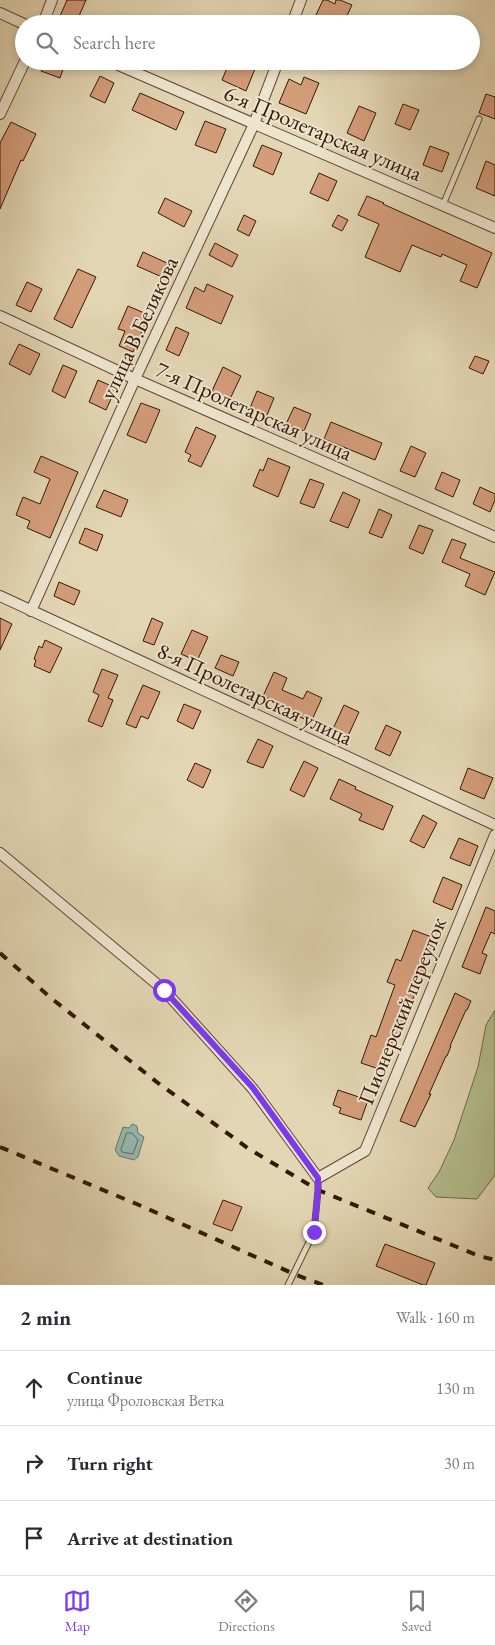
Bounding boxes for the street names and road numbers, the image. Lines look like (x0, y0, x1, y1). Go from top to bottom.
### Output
street label: 6-я Пролетарская улица (220, 78, 427, 188)
street label: улица В.Белякова (93, 252, 185, 404)
street label: 7-я Пролетарская улица (151, 355, 357, 468)
street label: 8-я Пролетарская улица (153, 636, 358, 752)
street label: Пионерский переулок (351, 913, 453, 1109)

